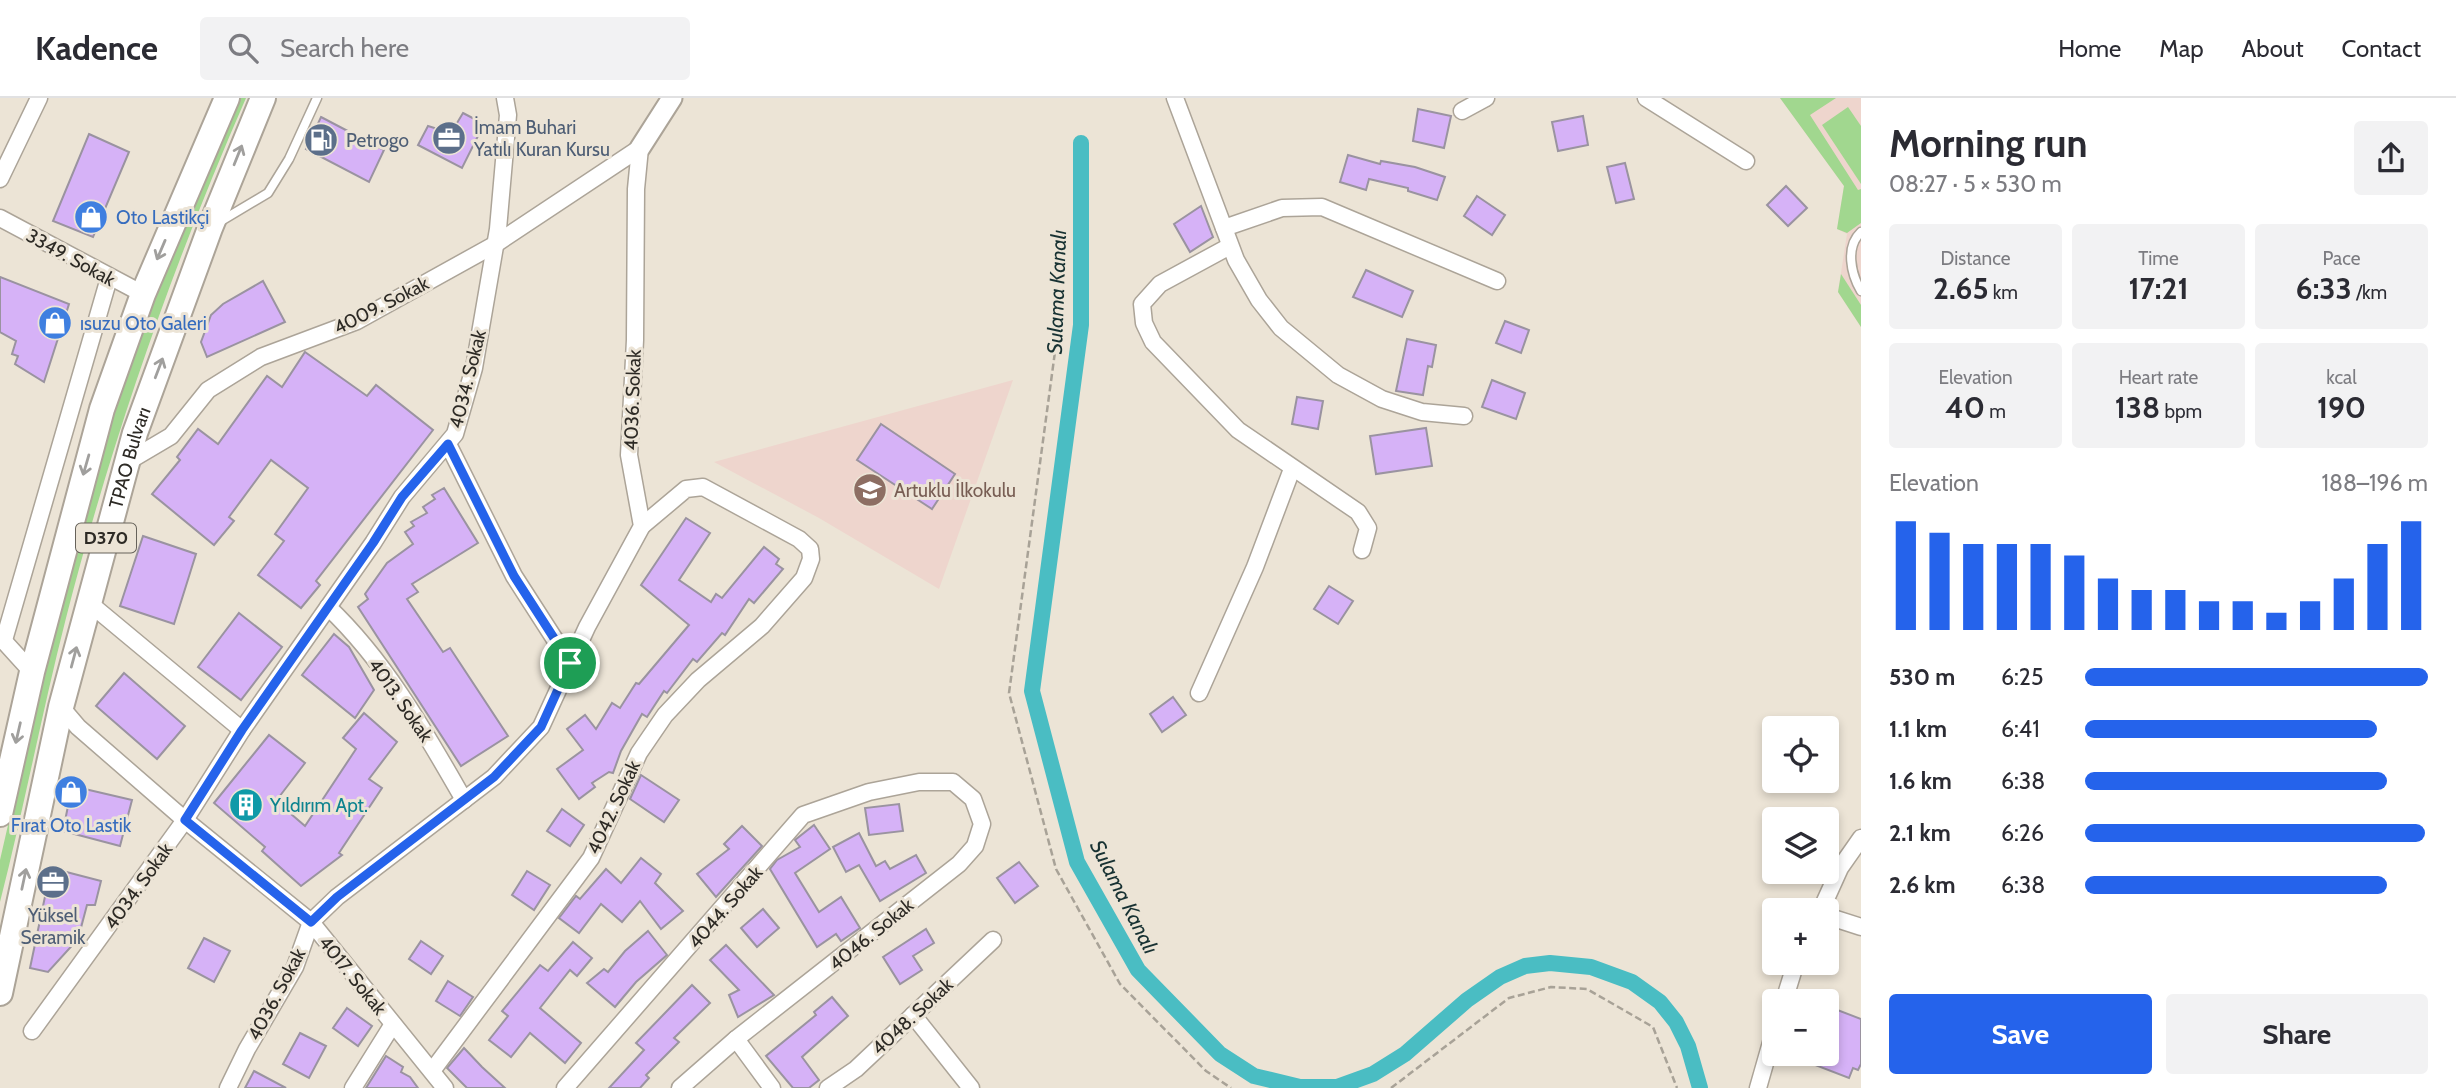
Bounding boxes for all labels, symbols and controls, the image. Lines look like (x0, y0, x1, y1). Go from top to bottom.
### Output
search box (200, 17, 690, 80)
text: Kadence (35, 28, 158, 68)
icon: search (224, 29, 262, 67)
text: Search here (280, 32, 409, 64)
text: Home (2058, 34, 2121, 63)
text: Map (2159, 34, 2204, 63)
text: About (2242, 34, 2304, 63)
text: Contact (2342, 34, 2421, 63)
place label: İmam Buhari Yatılı Kuran Kursu (473, 116, 610, 161)
office icon: İmam Buhari Yatılı Kuran Kursu (430, 119, 468, 157)
text: Morning run (1889, 120, 2088, 167)
fuel station icon: Petrogo (302, 121, 340, 159)
button: share (2354, 121, 2428, 195)
place label: Petrogo (346, 129, 409, 152)
one-way arrow (233, 145, 246, 166)
text: 08:27 · 5 × 530 m (1889, 170, 2062, 198)
shop icon: Oto Lastikçi (72, 198, 110, 236)
place label: Oto Lastikçi (116, 206, 209, 229)
street label: 3349. Sokak (22, 224, 119, 291)
water label: Sulama Kanalı (1042, 229, 1071, 355)
one-way arrow (153, 239, 166, 261)
text: Distance (1941, 247, 2010, 270)
text: Time (2138, 247, 2179, 270)
text: Pace (2323, 247, 2360, 270)
text: 2.65 (1933, 270, 1989, 307)
text: 17:21 (2129, 270, 2188, 307)
text: 6:33 (2296, 270, 2352, 307)
street label: 4009. Sokak (330, 271, 433, 339)
text: km (1989, 281, 2018, 304)
text: /km (2352, 281, 2387, 304)
shop icon: ısuzu Oto Galeri (36, 304, 74, 342)
place label: ısuzu Oto Galeri (80, 312, 207, 335)
street label: 4034. Sokak (444, 327, 491, 431)
street label: 4036. Sokak (619, 349, 646, 451)
one-way arrow (154, 358, 167, 380)
text: Elevation (1938, 366, 2013, 389)
text: Heart rate (2119, 366, 2198, 389)
text: kcal (2326, 366, 2357, 389)
text: 40 (1945, 389, 1985, 426)
text: 138 (2115, 389, 2160, 426)
text: 190 (2317, 389, 2366, 426)
text: m (1985, 400, 2006, 423)
text: bpm (2160, 400, 2202, 423)
street label: TPAO Bulvarı (104, 404, 156, 511)
one-way arrow (79, 454, 92, 476)
text: Elevation (1889, 469, 1979, 497)
text: 188–196 m (2321, 469, 2428, 497)
school or university icon: Artuklu İlkokulu (851, 471, 889, 509)
place label: Artuklu İlkokulu (894, 479, 1016, 502)
road number: D370 (76, 524, 136, 552)
pin (540, 633, 600, 693)
icon: arrive (551, 644, 589, 682)
one-way arrow (68, 646, 81, 668)
street label: 4013. Sokak (363, 654, 438, 747)
text: 530 m (1889, 663, 1955, 691)
text: 6:25 (2001, 663, 2043, 691)
text: 1.1 km (1889, 715, 1947, 743)
text: 6:41 (2001, 715, 2040, 743)
map controls (1762, 716, 1839, 1066)
button: locate (1762, 716, 1839, 793)
one-way arrow (11, 721, 25, 744)
street label: 4042. Sokak (582, 756, 645, 858)
text: 1.6 km (1889, 767, 1952, 795)
text: 6:38 (2001, 767, 2045, 795)
shop icon: Fırat Oto Lastik (52, 773, 90, 811)
building icon: Yıldırım Apt. (227, 786, 265, 824)
place label: Yıldırım Apt. (269, 794, 368, 817)
button: layers (1762, 807, 1839, 884)
place label: Fırat Oto Lastik (11, 814, 132, 837)
text: 2.1 km (1889, 819, 1951, 847)
text: 6:26 (2001, 819, 2044, 847)
water label: Sulama Kanalı (1085, 836, 1164, 958)
street label: 4034. Sokak (99, 838, 178, 934)
street label: 4044. Sokak (683, 861, 768, 953)
office icon: Yüksel Seramik (34, 863, 72, 901)
one-way arrow (18, 868, 32, 891)
text: 2.6 km (1889, 871, 1956, 899)
text: 6:38 (2001, 871, 2045, 899)
street label: 4046. Sokak (825, 893, 919, 975)
button: + (1762, 898, 1839, 975)
place label: Yüksel Seramik (20, 904, 86, 949)
street label: 4017. Sokak (314, 931, 392, 1020)
street label: 4036. Sokak (243, 944, 311, 1044)
street label: 4048. Sokak (867, 973, 958, 1060)
button: − (1762, 989, 1839, 1066)
button: Save (1889, 994, 2152, 1074)
button: Share (2166, 994, 2428, 1074)

